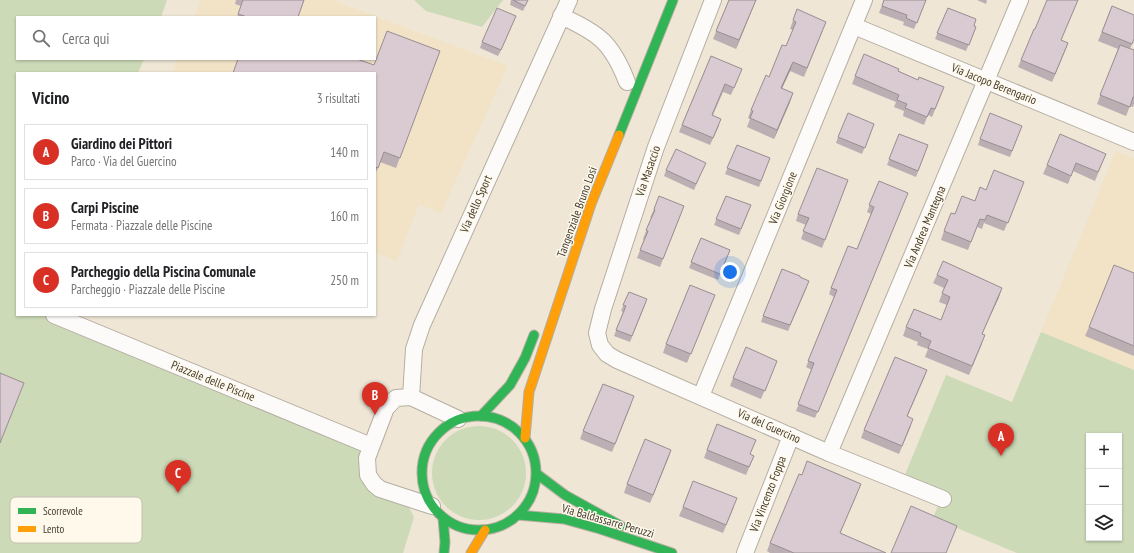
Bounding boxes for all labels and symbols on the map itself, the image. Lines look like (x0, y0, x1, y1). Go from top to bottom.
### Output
street label: Via Jacopo Berengario (948, 59, 1039, 107)
street label: Via Masaccio (631, 143, 663, 199)
street label: Tangenziale Bruno Losi (553, 164, 600, 259)
street label: Via Giorgione (765, 169, 800, 227)
street label: Via dello Sport (456, 172, 495, 236)
street label: Via Andrea Mantegna (900, 183, 949, 271)
your location (720, 262, 740, 282)
street label: Piazzale delle Piscine (169, 357, 257, 404)
pin: B (362, 382, 388, 415)
street label: Via del Guercino (734, 405, 803, 446)
pin: A (988, 423, 1014, 456)
street label: Via Vincenzo Foppa (746, 454, 789, 535)
pin: C (165, 460, 191, 493)
legend (10, 497, 142, 543)
street label: Via Baldassarre Peruzzi (559, 500, 656, 541)
text: Scorrevole (43, 504, 83, 518)
text: Lento (43, 522, 64, 536)

